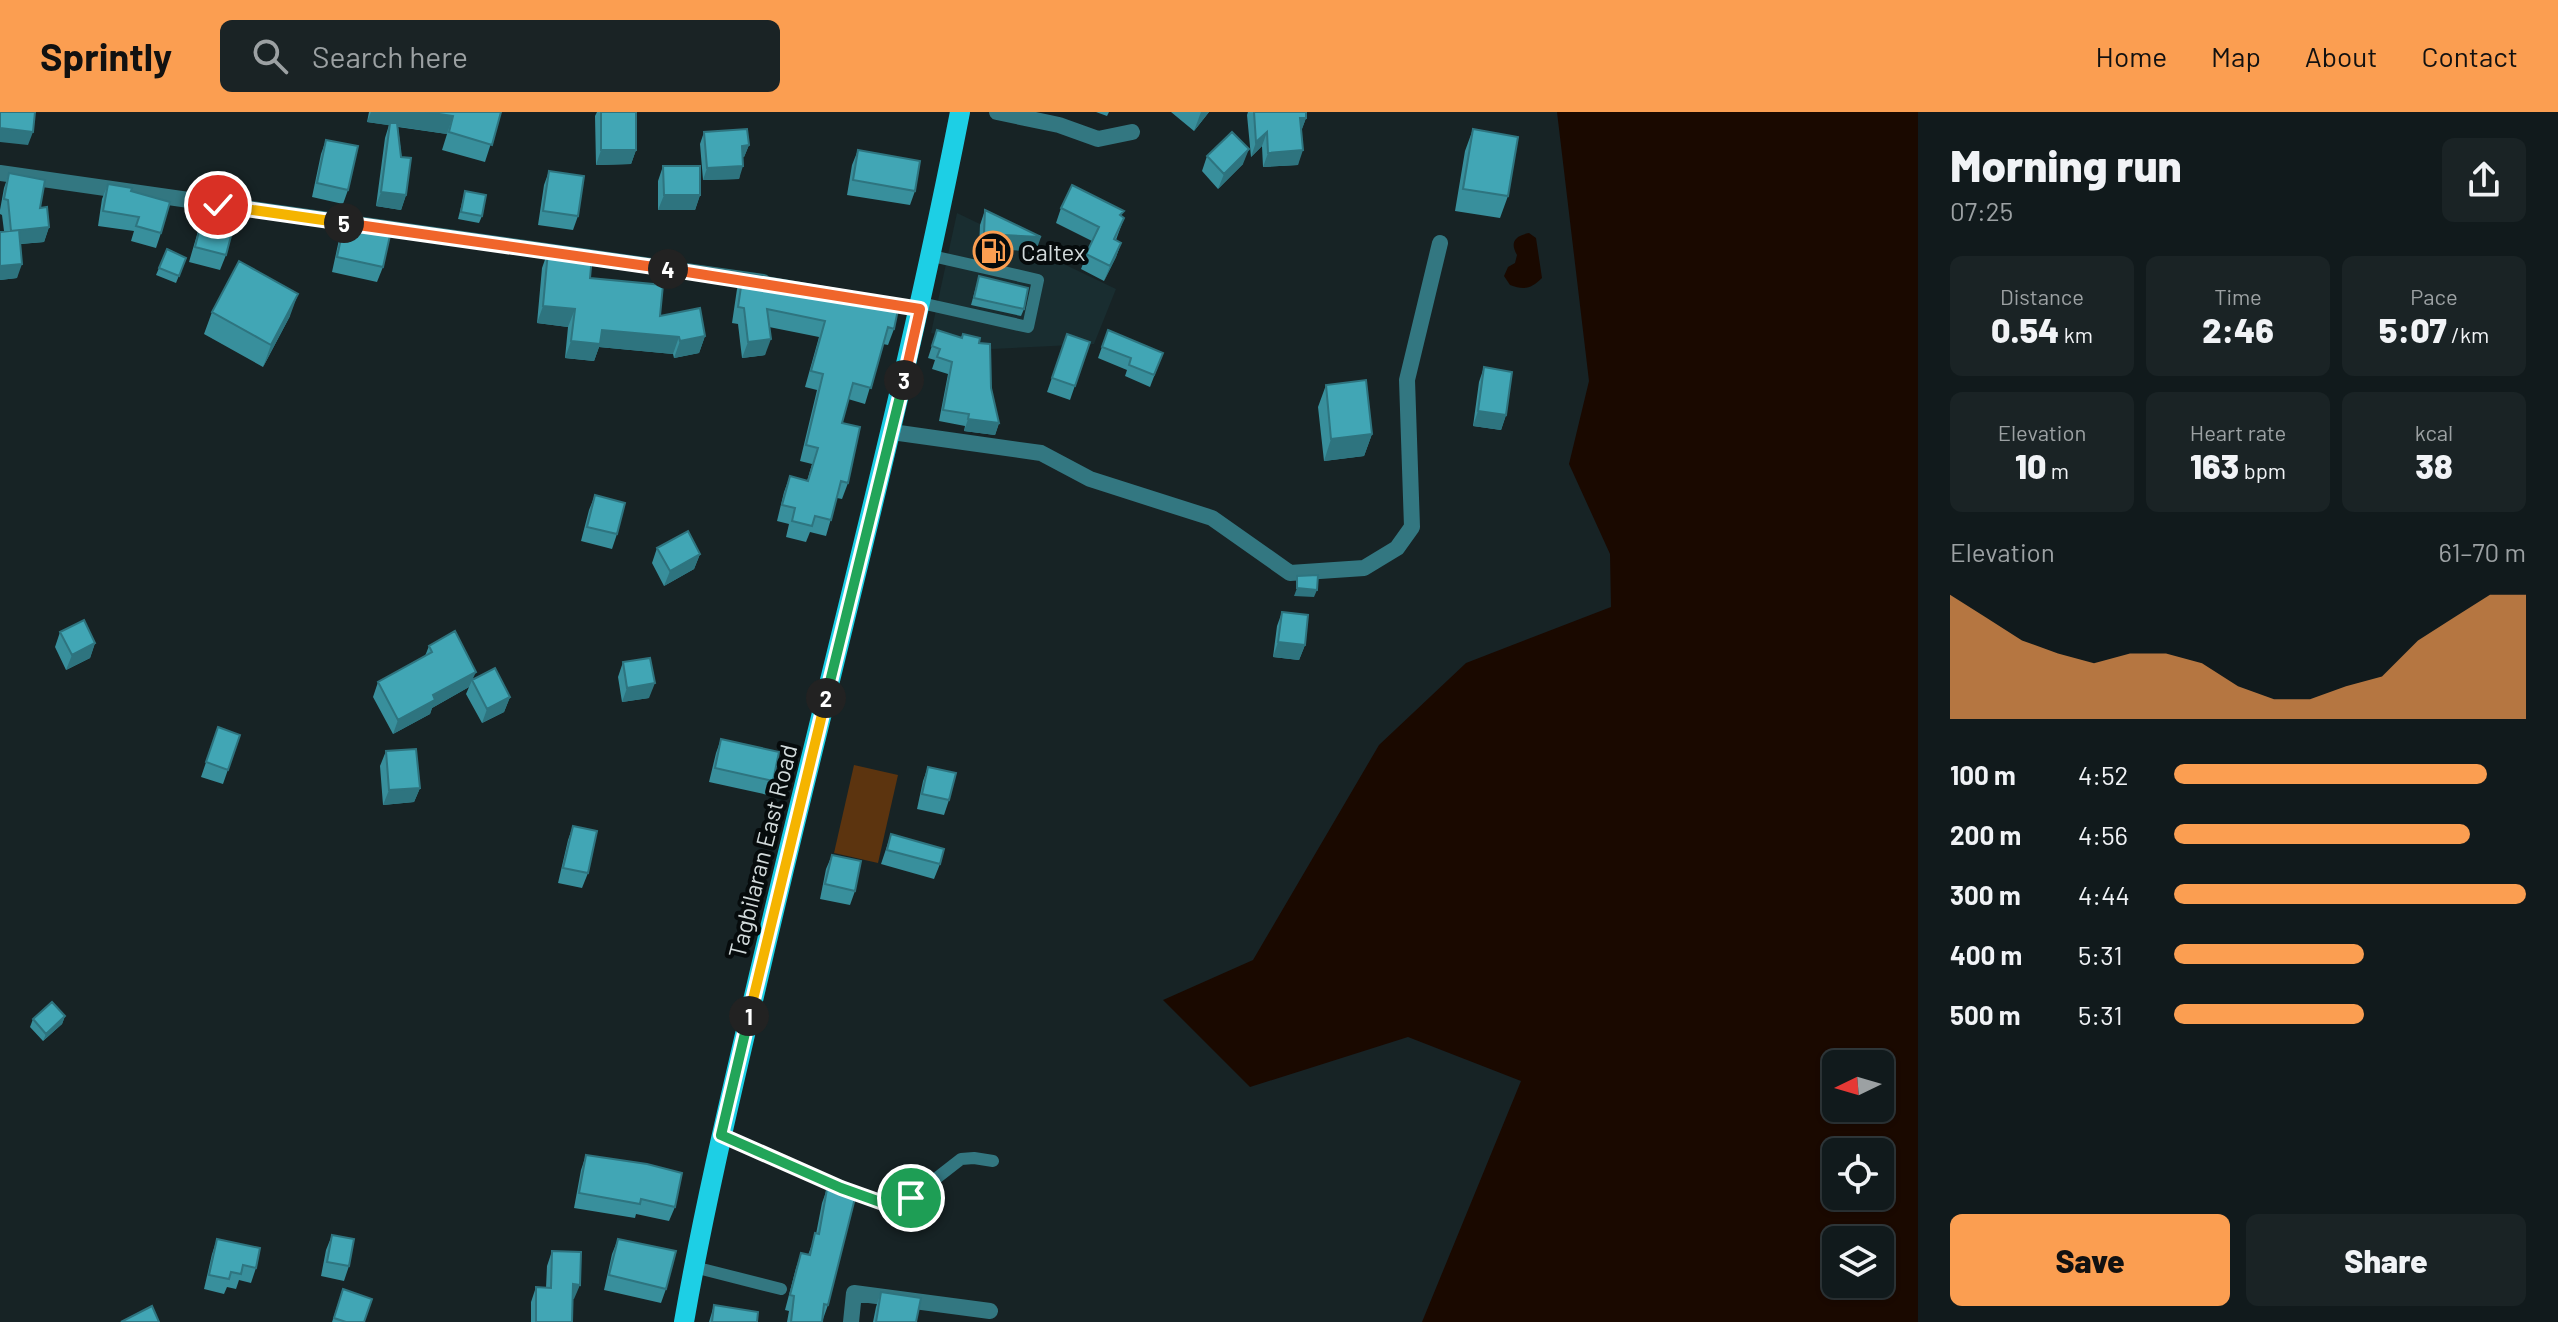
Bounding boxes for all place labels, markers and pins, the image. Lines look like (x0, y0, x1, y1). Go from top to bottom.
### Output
pin (184, 171, 252, 239)
pin: 5 (324, 203, 364, 243)
fuel station icon: Caltex (972, 230, 1014, 272)
place label: Caltex (1021, 237, 1085, 266)
pin: 4 (648, 249, 688, 289)
pin: 3 (884, 360, 924, 400)
pin: 2 (806, 678, 846, 718)
pin: 1 (729, 996, 769, 1036)
pin (877, 1164, 945, 1232)

